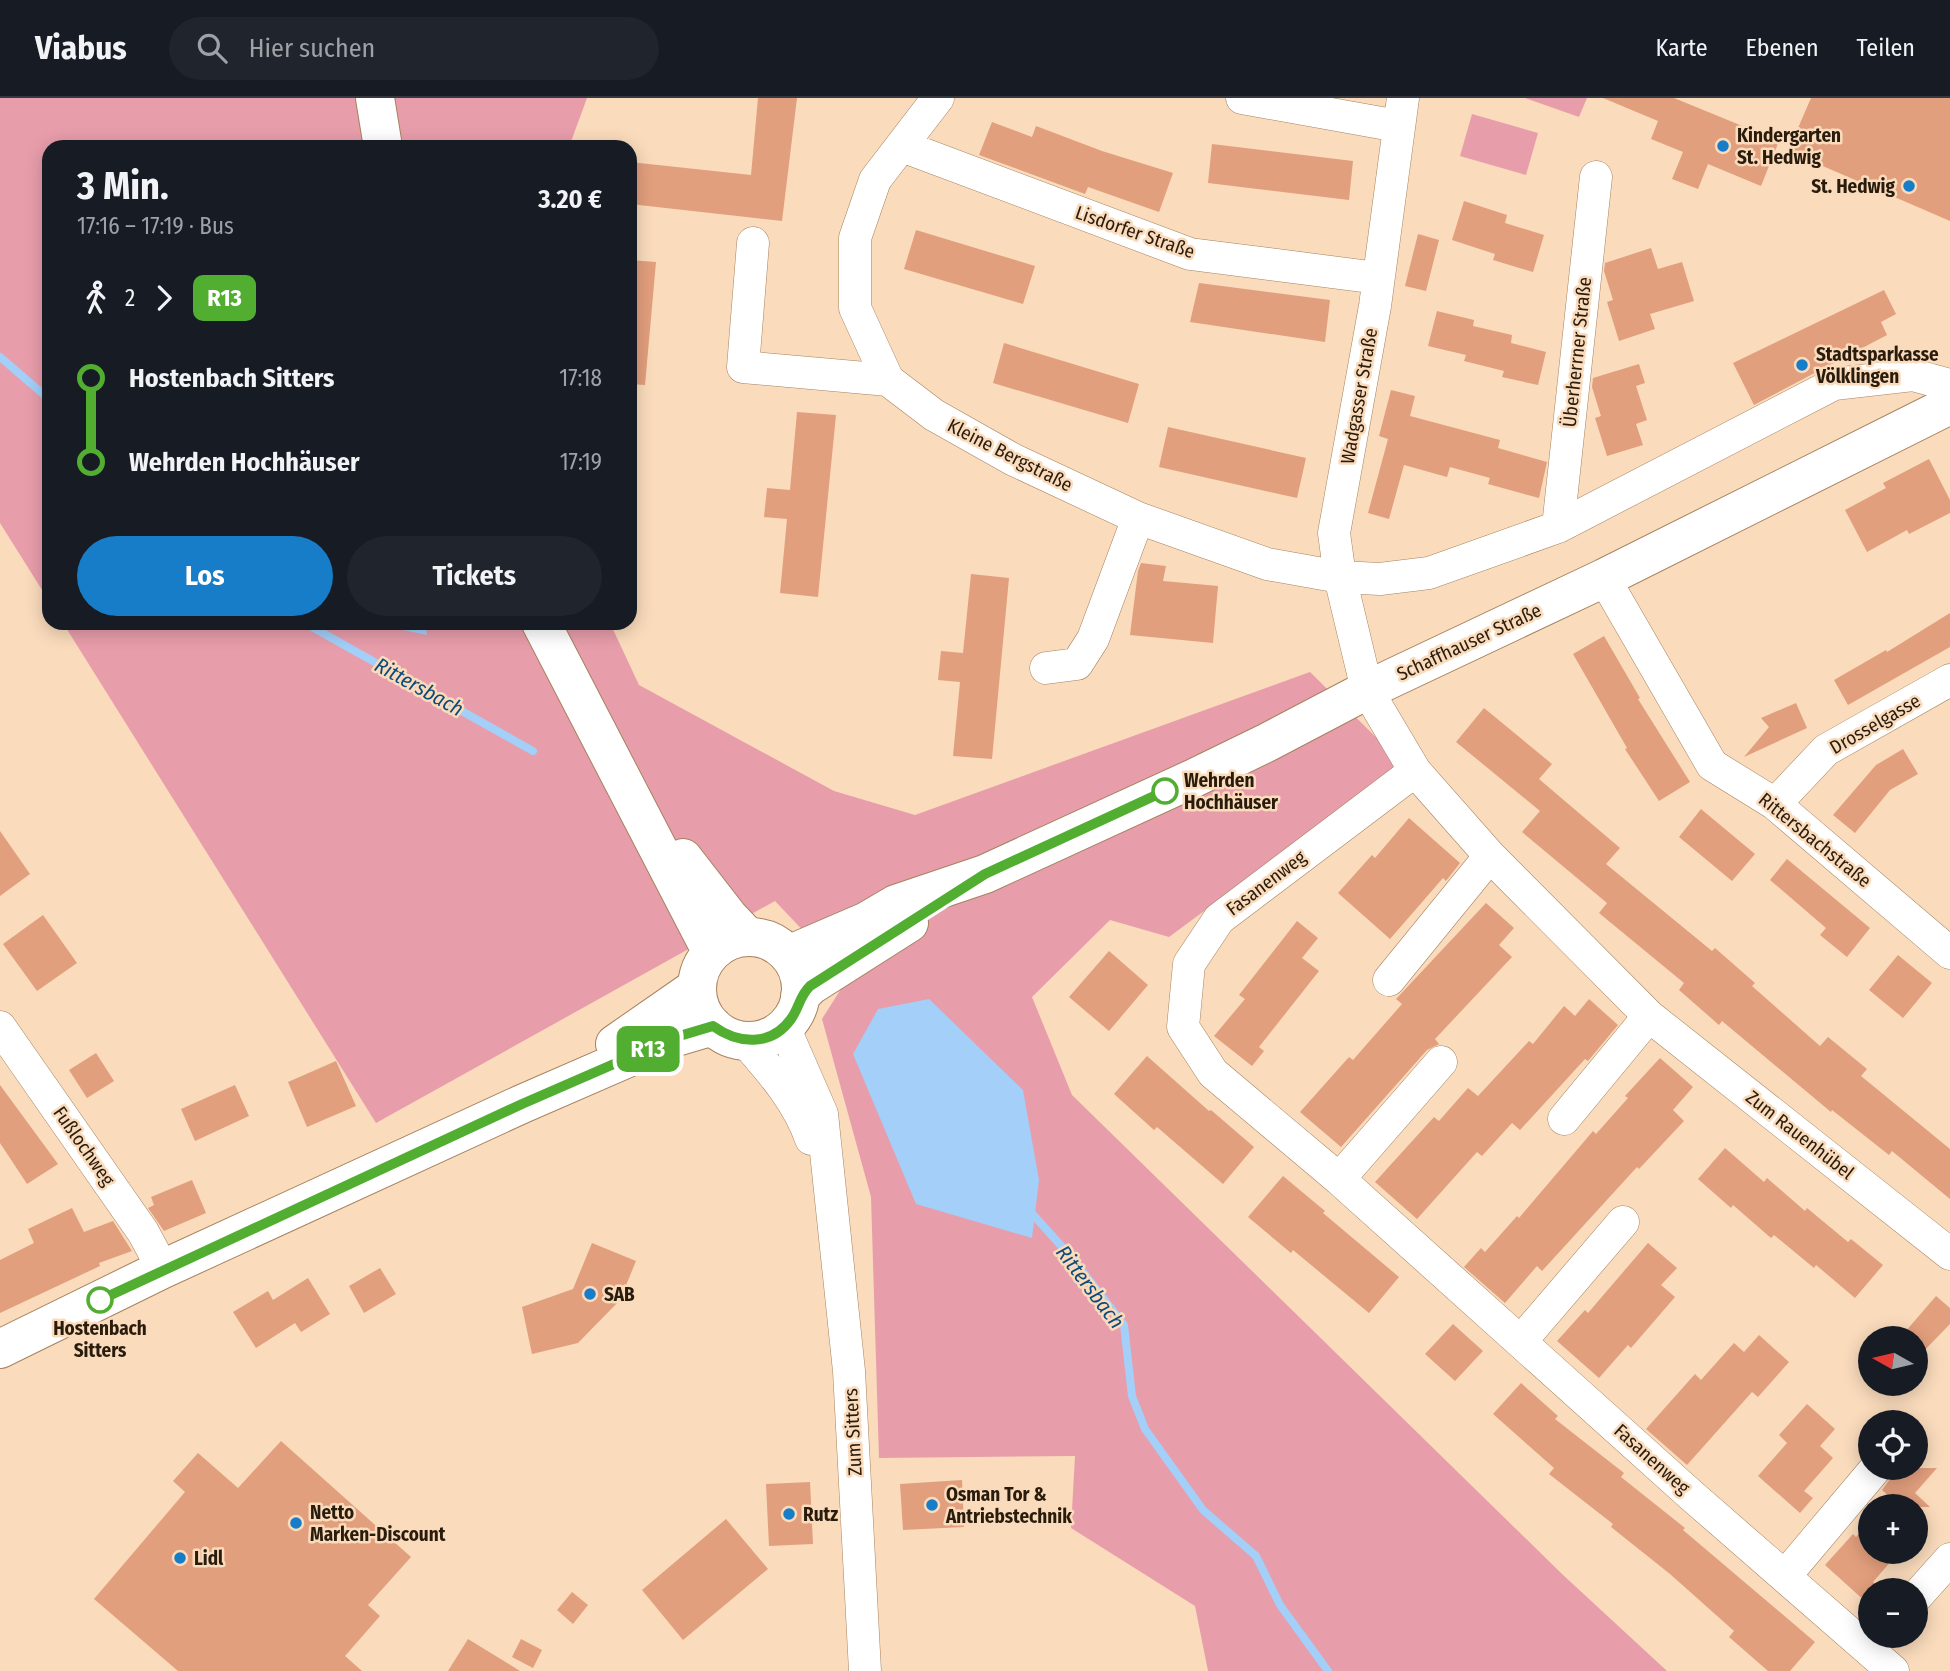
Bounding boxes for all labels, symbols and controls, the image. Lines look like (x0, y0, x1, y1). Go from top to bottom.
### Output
search box (169, 17, 659, 80)
text: Viabus (35, 28, 127, 68)
icon: search (193, 29, 231, 67)
text: Hier suchen (249, 33, 375, 64)
text: Karte (1656, 34, 1708, 62)
text: Ebenen (1746, 34, 1819, 62)
text: Teilen (1857, 34, 1915, 62)
place label: Kindergarten St. Hedwig (1737, 124, 1841, 169)
marker: Kindergarten St. Hedwig (1715, 138, 1731, 154)
text: 3 Min. (77, 163, 169, 209)
place label: St. Hedwig (1811, 175, 1896, 198)
marker: St. Hedwig (1901, 178, 1917, 194)
text: 3.20 € (538, 184, 602, 215)
street label: Lisdorfer Straße (1072, 201, 1198, 263)
text: 17:16 – 17:19 · Bus (77, 212, 234, 240)
street label: Überherrner Straße (1558, 276, 1596, 428)
icon: walk (77, 279, 115, 317)
icon: forward (145, 279, 183, 317)
text: 2 (125, 284, 135, 312)
text: R13 (207, 284, 242, 312)
street label: Wadgasser Straße (1336, 326, 1382, 466)
place label: Stadtsparkasse Völklingen (1815, 343, 1939, 388)
marker: Stadtsparkasse Völklingen (1794, 357, 1810, 373)
text: Hostenbach Sitters (129, 363, 335, 394)
text: 17:18 (559, 364, 602, 392)
street label: Kleine Bergstraße (944, 414, 1076, 496)
text: Wehrden Hochhäuser (129, 447, 359, 478)
text: 17:19 (560, 448, 602, 476)
button: Los (77, 536, 333, 616)
button: Tickets (347, 536, 602, 616)
street label: Schaffhauser Straße (1393, 598, 1545, 686)
water label: Rittersbach (370, 652, 468, 722)
street label: Drosselgasse (1826, 689, 1924, 759)
place label: Wehrden Hochhäuser (1184, 769, 1279, 814)
marker: Wehrden Hochhäuser (1152, 778, 1178, 804)
street label: Rittersbachstraße (1754, 788, 1876, 892)
street label: Fasanenweg (1222, 846, 1310, 920)
line badge: R13 (608, 1026, 688, 1072)
text: R13 (631, 1035, 665, 1063)
street label: Zum Rauenhübel (1741, 1086, 1859, 1184)
street label: Fußlochweg (48, 1102, 120, 1190)
water label: Rittersbach (1050, 1240, 1130, 1334)
place label: SAB (604, 1283, 635, 1306)
marker: SAB (582, 1286, 598, 1302)
marker: Hostenbach Sitters (87, 1287, 113, 1313)
place label: Hostenbach Sitters (53, 1317, 147, 1362)
north arrow (1858, 1326, 1928, 1396)
map controls (1858, 1326, 1928, 1648)
street label: Zum Sitters (839, 1388, 867, 1476)
button: locate (1858, 1410, 1928, 1480)
street label: Fasanenweg (1609, 1419, 1695, 1499)
place label: Osman Tor & Antriebstechnik (945, 1483, 1072, 1528)
button: + (1858, 1494, 1928, 1564)
marker: Osman Tor & Antriebstechnik (924, 1497, 940, 1513)
place label: Netto Marken-Discount (310, 1501, 446, 1546)
place label: Rutz (803, 1503, 838, 1526)
marker: Rutz (781, 1506, 797, 1522)
marker: Netto Marken-Discount (288, 1515, 304, 1531)
place label: Lidl (194, 1547, 224, 1570)
marker: Lidl (172, 1550, 188, 1566)
button: − (1858, 1578, 1928, 1648)

